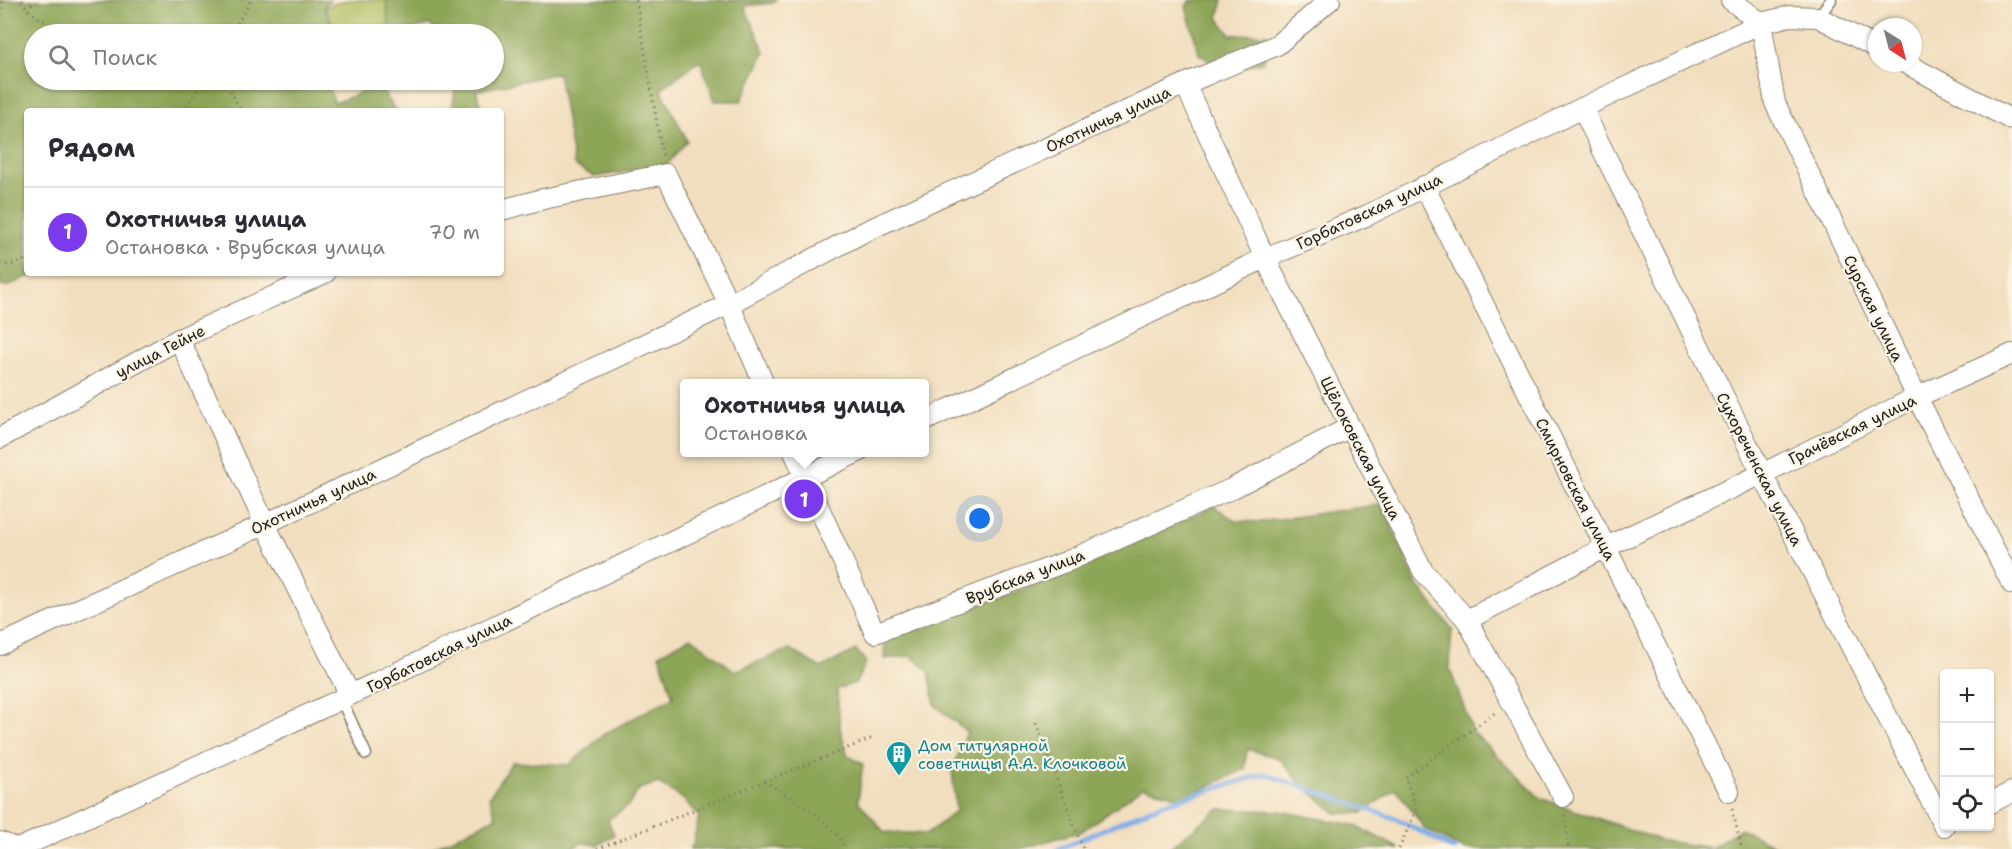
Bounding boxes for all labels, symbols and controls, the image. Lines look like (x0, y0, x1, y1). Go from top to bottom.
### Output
north arrow (1868, 18, 1922, 72)
search box (24, 24, 504, 90)
icon: search (45, 41, 78, 74)
text: Поиск (93, 43, 157, 72)
street label: Охотничья улица (1042, 81, 1174, 158)
text: Рядом (48, 130, 135, 165)
street label: Горбатовская улица (1293, 168, 1445, 254)
text: Охотничья улица (105, 205, 306, 234)
text: 1 (63, 219, 72, 245)
text: 70 m (428, 219, 480, 245)
text: Остановка · Врубская улица (105, 234, 385, 260)
street label: Сурская улица (1839, 251, 1908, 365)
street label: улица Гейне (112, 320, 209, 383)
street label: Щёлоковская улица (1315, 373, 1406, 524)
popup (680, 379, 929, 457)
street label: Сухореченская улица (1712, 389, 1807, 550)
street label: Грачёвская улица (1785, 389, 1920, 469)
text: Охотничья улица (704, 391, 905, 420)
street label: Смирновская улица (1530, 414, 1621, 564)
text: Остановка (704, 420, 807, 446)
street label: Охотничья улица (247, 463, 379, 540)
pin: 1 (784, 476, 824, 522)
your location (965, 504, 994, 533)
street label: Врубская улица (963, 544, 1088, 609)
street label: Горбатовская улица (363, 609, 515, 698)
map controls (1940, 669, 1994, 831)
button: + (1940, 669, 1994, 723)
button: − (1940, 723, 1994, 777)
place label: Дом титулярной советницы А.А. Клочковой (918, 735, 1126, 774)
building icon: Дом титулярной советницы А.А. Клочковой (884, 739, 914, 777)
button: locate (1940, 777, 1994, 831)

